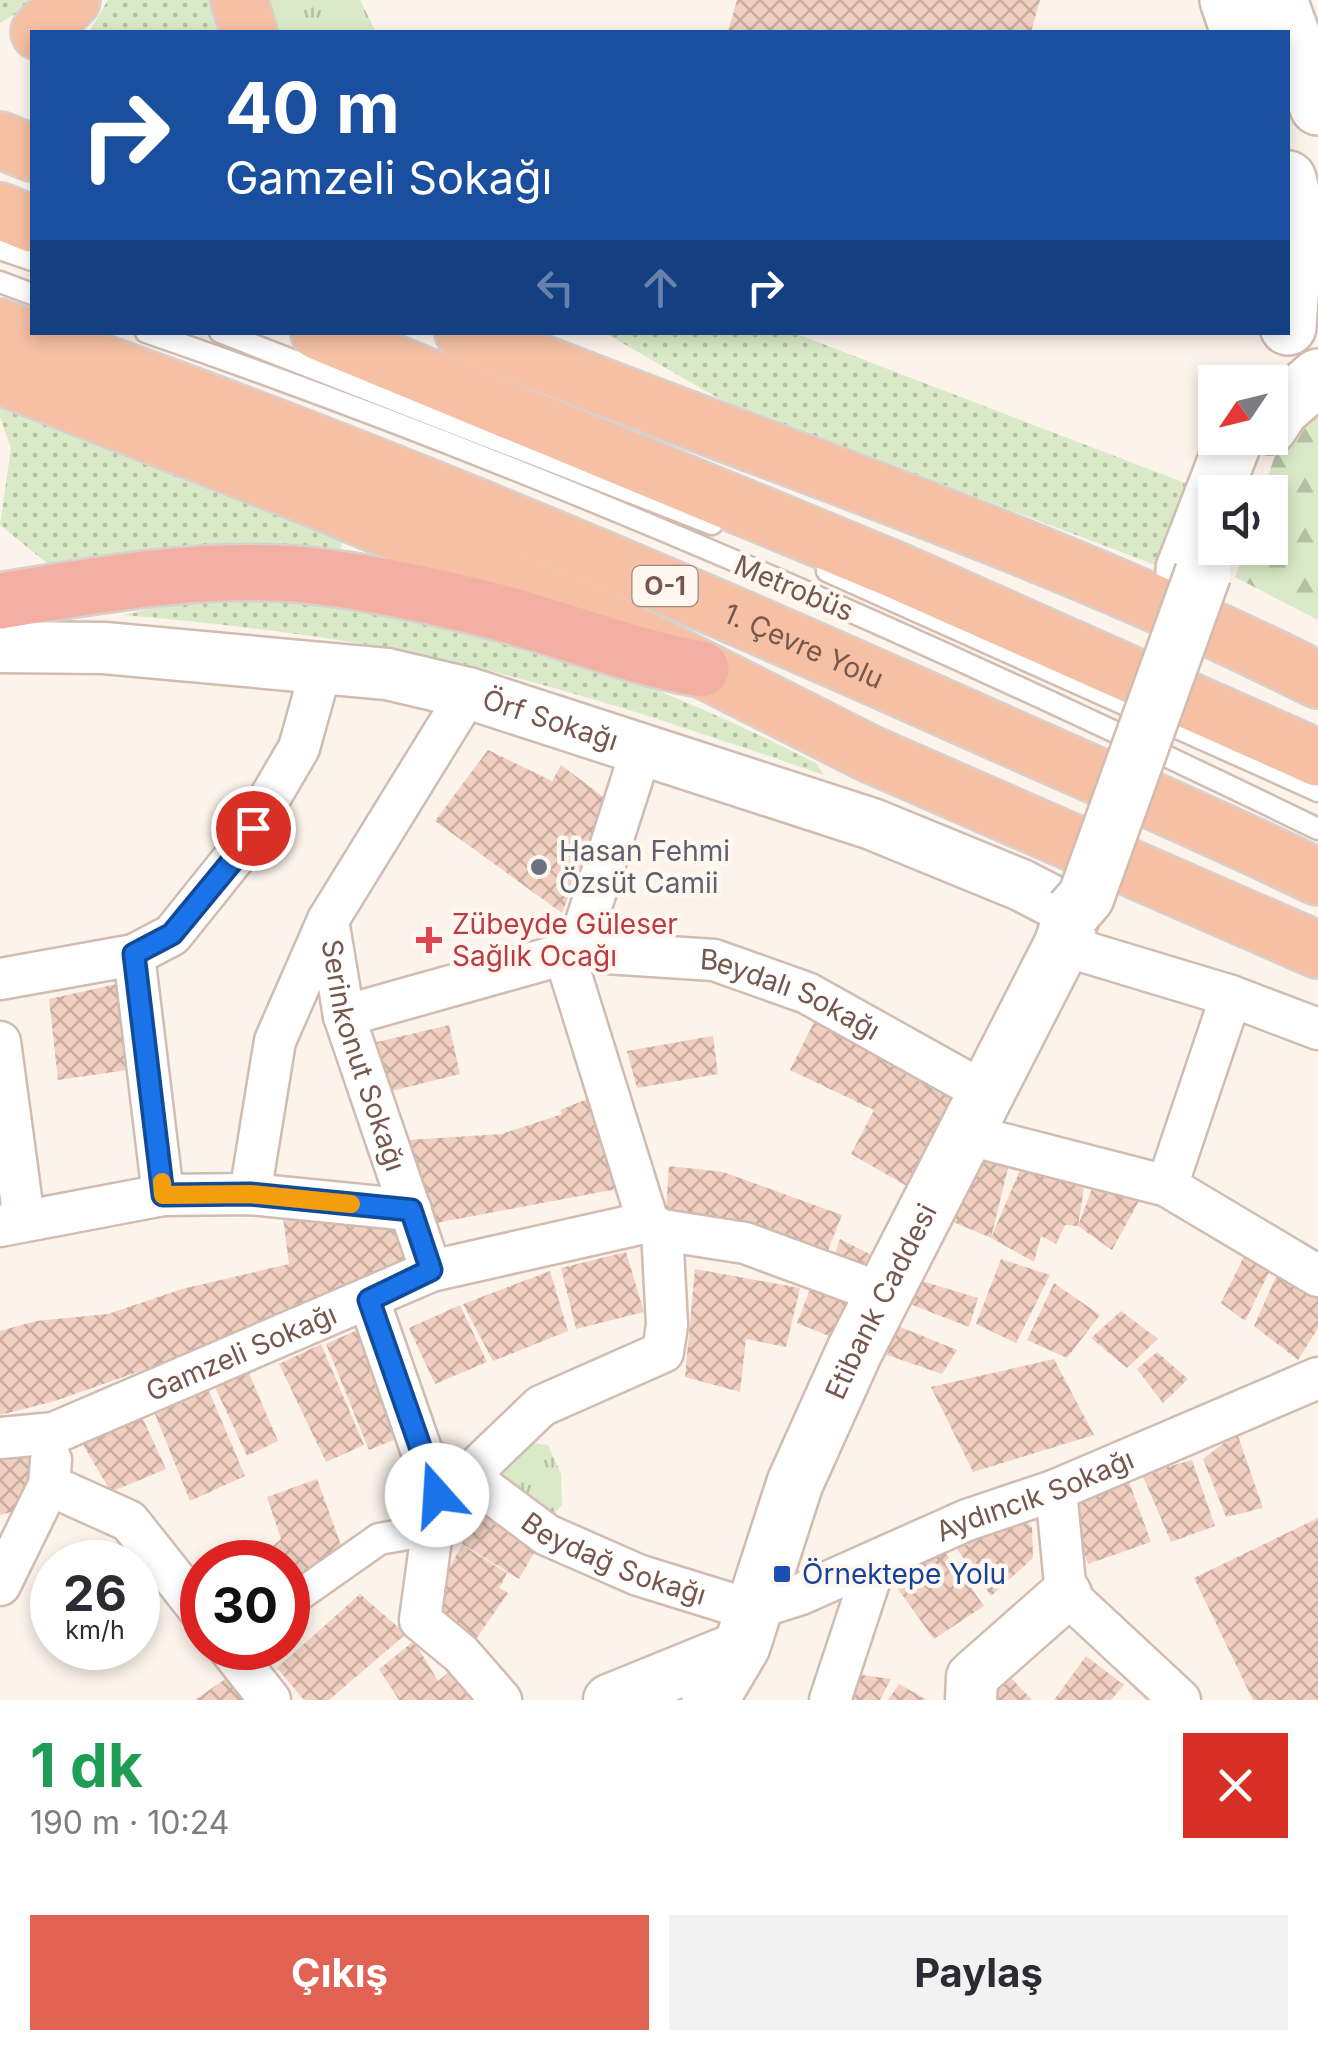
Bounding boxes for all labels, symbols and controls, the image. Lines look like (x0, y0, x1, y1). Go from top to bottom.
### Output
text: 40 m (225, 65, 400, 150)
icon: right (60, 70, 190, 200)
text: Gamzeli Sokağı (225, 150, 552, 205)
icon: left (528, 260, 583, 315)
icon: ahead (633, 260, 688, 315)
icon: right (738, 260, 793, 315)
north arrow (1198, 365, 1288, 455)
map controls (1198, 365, 1288, 565)
button: sound (1198, 475, 1288, 565)
street label: Metrobüs (729, 548, 859, 628)
road number: O-1 (632, 566, 698, 606)
street label: 1. Çevre Yolu (719, 596, 889, 696)
street label: Örf Sokağı (478, 682, 622, 758)
pin (211, 786, 296, 871)
icon: arrive (226, 801, 281, 856)
place label: Hasan Fehmi Özsüt Camii (559, 834, 730, 900)
marker: Hasan Fehmi Özsüt Camii (528, 856, 550, 878)
place label: Zübeyde Güleser Sağlık Ocağı (452, 907, 678, 973)
marker: Zübeyde Güleser Sağlık Ocağı (416, 927, 442, 953)
street label: Serinkonut Sokağı (315, 937, 413, 1176)
street label: Beydalı Sokağı (699, 942, 886, 1047)
street label: Etibank Caddesi (818, 1198, 944, 1404)
street label: Gamzeli Sokağı (141, 1297, 342, 1408)
street label: Aydıncık Sokağı (931, 1442, 1139, 1549)
position arrow (385, 1443, 489, 1547)
street label: Beydağ Sokağı (515, 1505, 710, 1612)
speed limit sign: 30 (180, 1540, 310, 1670)
place label: Örnektepe Yolu (802, 1557, 1006, 1591)
text: 26 (63, 1563, 127, 1623)
marker: Örnektepe Yolu (771, 1563, 793, 1585)
text: km/h (65, 1615, 125, 1645)
text: 1 dk (30, 1729, 143, 1801)
button: close (1183, 1733, 1288, 1838)
text: 190 m · 10:24 (30, 1803, 229, 1842)
button: Çıkış (30, 1915, 649, 2030)
button: Paylaş (669, 1915, 1288, 2030)

